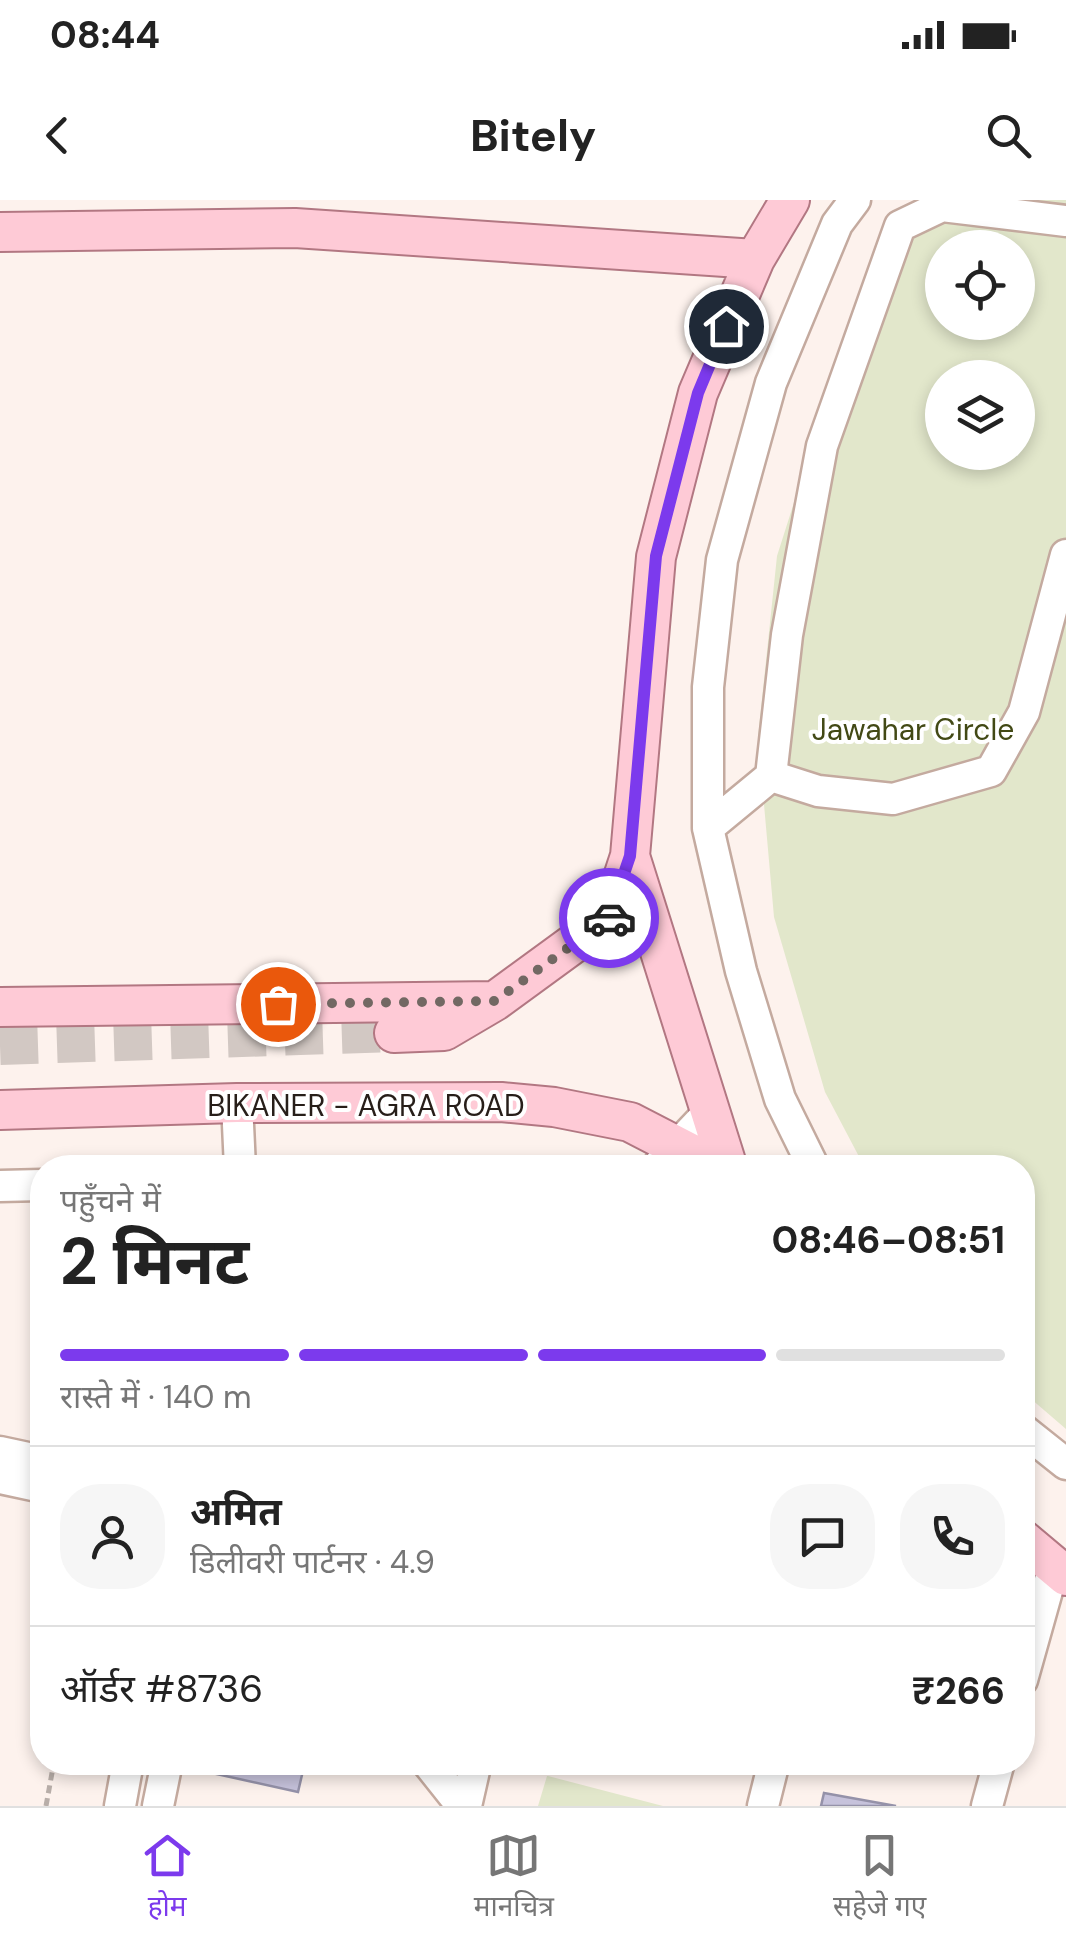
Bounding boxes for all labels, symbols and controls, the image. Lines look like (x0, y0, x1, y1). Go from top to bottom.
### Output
text: 08:44 (50, 10, 160, 60)
text: Bitely (470, 106, 596, 165)
icon: back (30, 108, 85, 163)
icon: search (981, 108, 1036, 163)
map controls (925, 230, 1035, 470)
button: locate (925, 230, 1035, 340)
pin (684, 284, 769, 369)
icon: home (699, 299, 754, 354)
button: layers (925, 360, 1035, 470)
park label: Jawahar Circle (812, 710, 1014, 749)
courier (559, 868, 659, 968)
icon: car (582, 891, 637, 946)
pin (236, 962, 321, 1047)
icon: bag (251, 977, 306, 1032)
street label: BIKANER - AGRA ROAD (207, 1086, 525, 1125)
text: पहुँचने में (60, 1180, 161, 1222)
text: 08:46–08:51 (771, 1215, 1005, 1265)
text: 2 मिनट (60, 1220, 249, 1304)
text: रास्ते में · 140 m (60, 1376, 251, 1418)
button: person (60, 1484, 165, 1589)
button: chat (770, 1484, 875, 1589)
button: phone (900, 1484, 1005, 1589)
text: अमित (190, 1487, 282, 1537)
text: डिलीवरी पार्टनर · 4.9 (190, 1541, 435, 1583)
text: ऑर्डर #8736 (60, 1664, 263, 1714)
text: ₹266 (912, 1666, 1005, 1716)
tab: होम (140, 1828, 195, 1927)
tab: मानचित्र (474, 1828, 554, 1927)
tab: सहेजे गए (833, 1828, 926, 1927)

